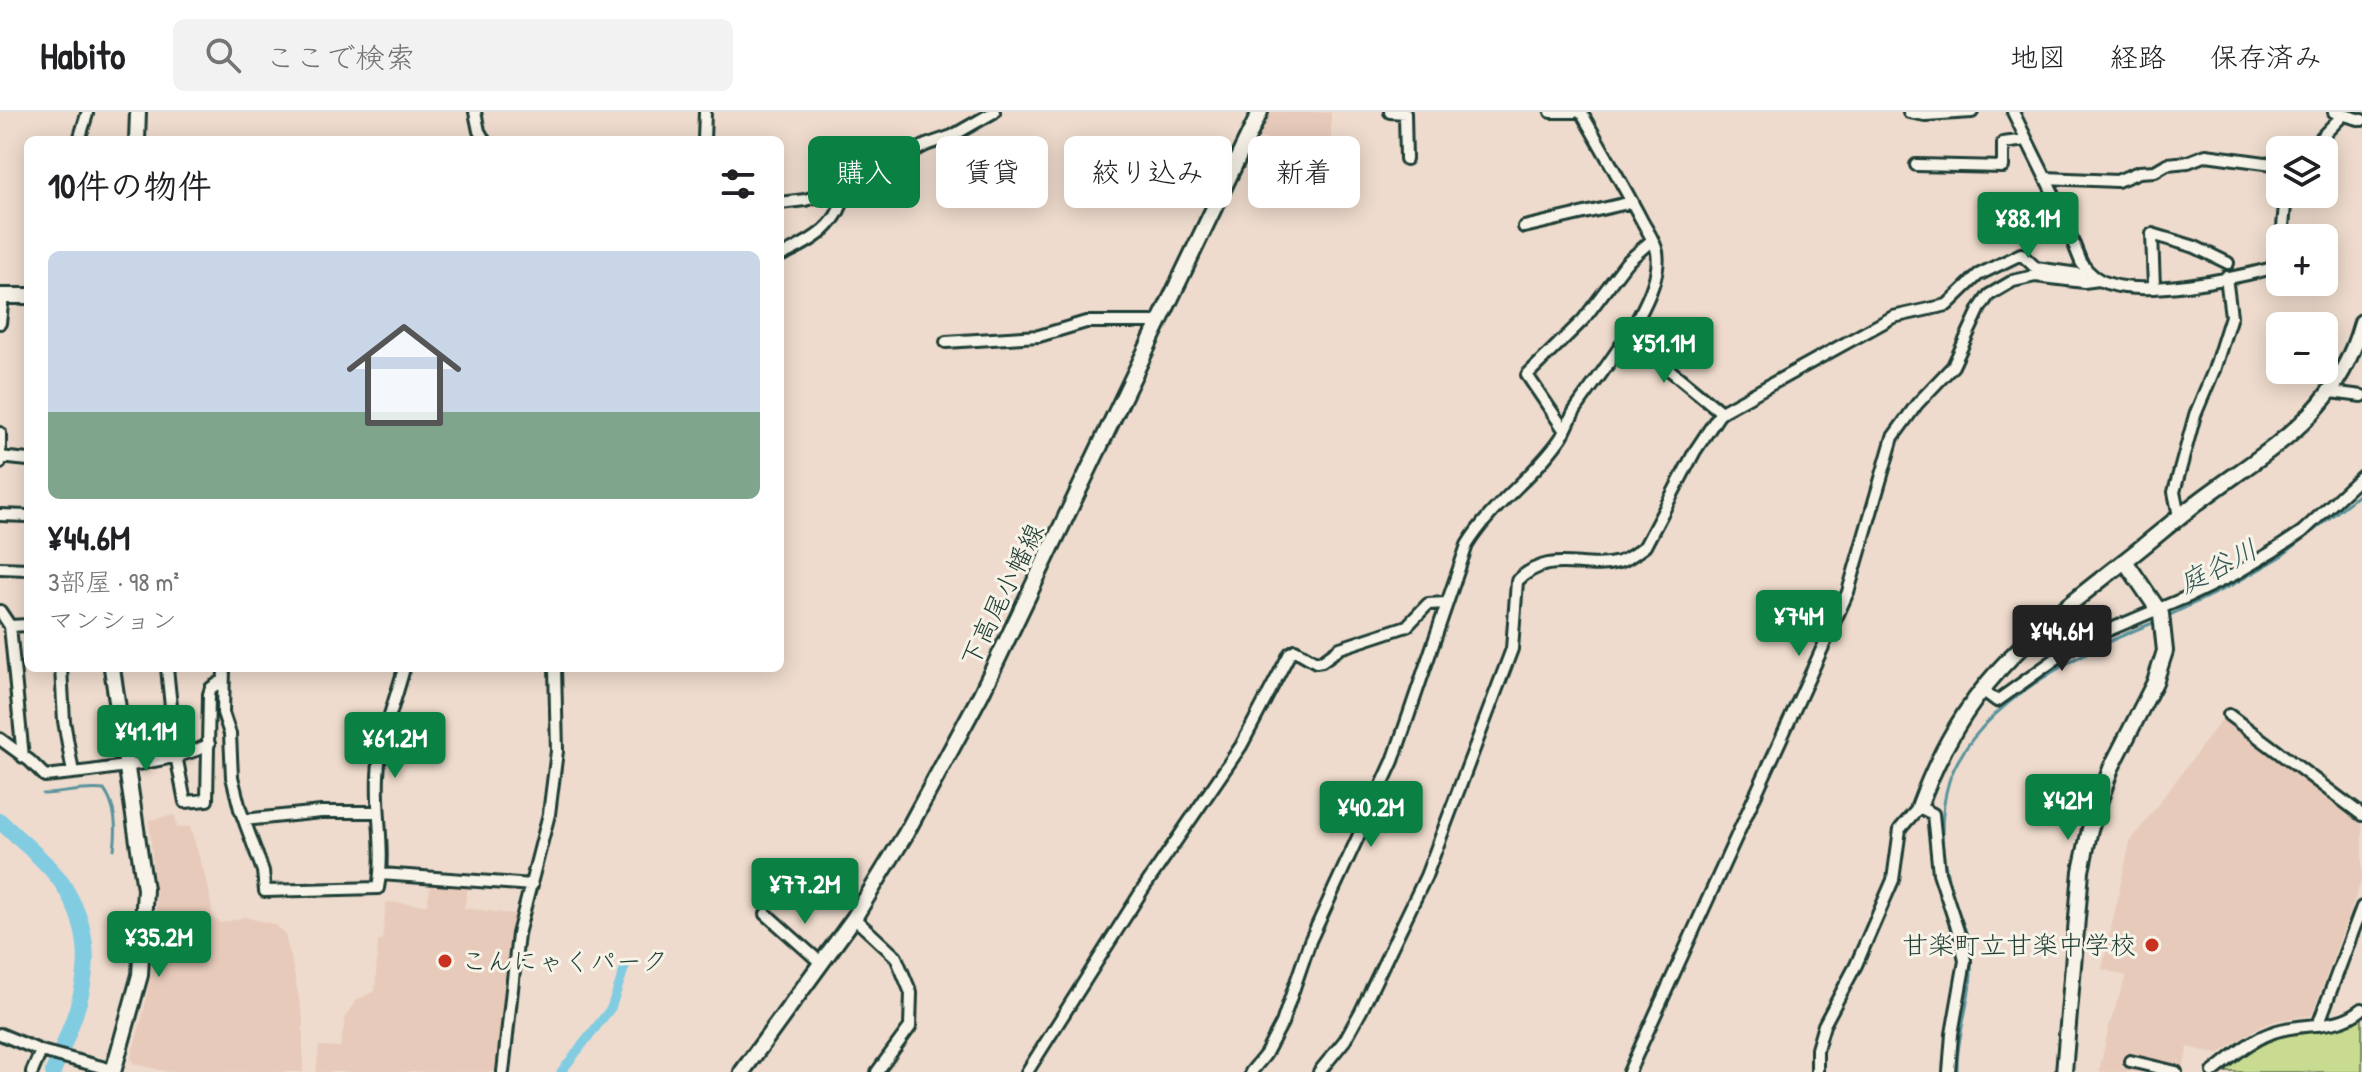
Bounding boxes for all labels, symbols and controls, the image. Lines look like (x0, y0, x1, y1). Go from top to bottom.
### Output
search box (173, 19, 733, 91)
text: Habito (40, 29, 125, 81)
icon: search (201, 33, 245, 77)
text: ここで検索 (265, 37, 415, 77)
text: 地図 (2010, 38, 2066, 76)
text: 経路 (2110, 38, 2166, 76)
text: 保存済み (2210, 38, 2322, 76)
chip: 購入 (808, 136, 920, 208)
chip: 賃貸 (936, 136, 1048, 208)
chip: 絞り込み (1064, 136, 1232, 208)
chip: 新着 (1248, 136, 1360, 208)
map controls (2266, 136, 2338, 384)
button: layers (2266, 136, 2338, 208)
icon: filters (716, 162, 760, 206)
text: 10件の物件 (48, 163, 212, 209)
pin: ¥88.1M (1963, 192, 2093, 260)
text: ¥88.1M (1995, 200, 2061, 235)
button: + (2266, 224, 2338, 296)
icon: home (332, 303, 476, 447)
button: − (2266, 312, 2338, 384)
pin: ¥51.1M (1599, 317, 1729, 385)
text: ¥51.1M (1633, 325, 1695, 360)
text: ¥44.6M (48, 515, 130, 561)
street label: 下高尾小幡線 (952, 517, 1051, 673)
water label: 庭谷川 (2172, 530, 2264, 602)
text: 3部屋 · 98 m² (48, 564, 179, 599)
pin: ¥74M (1752, 590, 1846, 658)
text: ¥74M (1774, 598, 1824, 633)
text: マンション (48, 602, 177, 637)
pin: ¥44.6M (1997, 605, 2127, 673)
text: ¥44.6M (2031, 613, 2093, 648)
pin: ¥41.1M (81, 705, 211, 773)
pin: ¥61.2M (330, 712, 460, 780)
text: ¥41.1M (115, 713, 177, 748)
text: ¥61.2M (362, 720, 428, 755)
pin: ¥42M (2021, 774, 2115, 842)
pin: ¥40.2M (1306, 781, 1436, 849)
text: ¥42M (2043, 782, 2093, 817)
text: ¥40.2M (1338, 789, 1404, 824)
pin: ¥77.2M (740, 858, 870, 926)
text: ¥77.2M (769, 866, 841, 901)
pin: ¥35.2M (94, 911, 224, 979)
text: ¥35.2M (125, 919, 193, 954)
place label: 甘楽町立甘楽中学校 (1902, 927, 2136, 962)
marker: 甘楽町立甘楽中学校 (2143, 936, 2161, 954)
place label: こんにゃくパーク (461, 943, 668, 978)
marker: こんにゃくパーク (436, 952, 454, 970)

